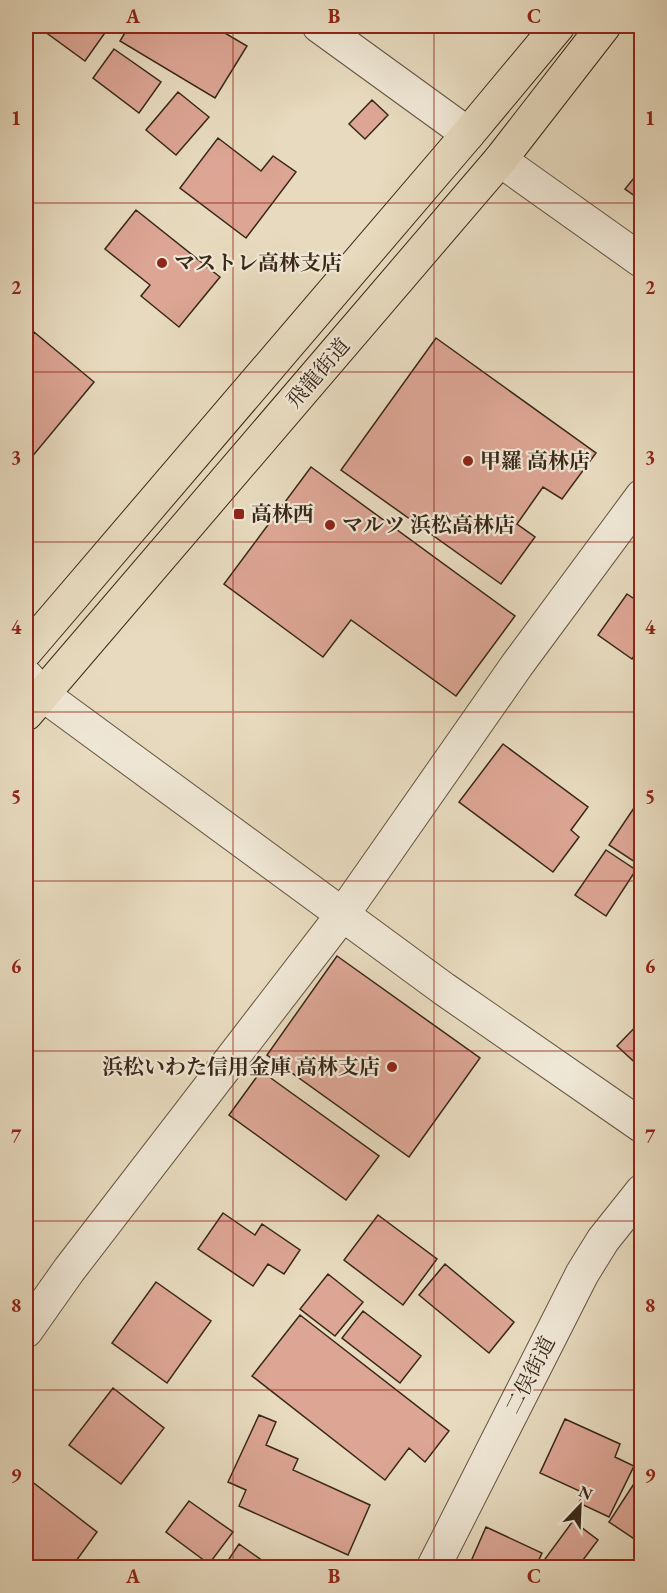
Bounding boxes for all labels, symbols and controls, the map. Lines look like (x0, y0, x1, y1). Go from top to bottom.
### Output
text: A (125, 3, 141, 29)
text: B (328, 3, 340, 29)
text: C (527, 3, 541, 29)
text: 1 (11, 105, 21, 131)
text: 1 (645, 105, 655, 131)
place label: マストレ高林支店 (174, 249, 342, 276)
marker: マストレ高林支店 (155, 256, 169, 270)
text: 2 (11, 274, 22, 300)
text: 2 (645, 274, 656, 300)
street label: 飛龍街道 (280, 332, 355, 413)
text: 3 (11, 444, 21, 470)
text: 3 (645, 444, 655, 470)
place label: 甲羅 高林店 (480, 447, 590, 474)
marker: 甲羅 高林店 (461, 454, 475, 468)
place label: 高林西 (251, 500, 314, 527)
marker: 高林西 (232, 507, 246, 521)
place label: マルツ 浜松高林店 (342, 511, 515, 538)
marker: マルツ 浜松高林店 (323, 518, 337, 532)
text: 4 (11, 614, 22, 640)
text: 4 (645, 614, 656, 640)
text: 5 (11, 783, 21, 809)
text: 5 (645, 783, 655, 809)
text: 6 (11, 953, 22, 979)
text: 6 (645, 953, 656, 979)
place label: 浜松いわた信用金庫 高林支店 (102, 1053, 380, 1080)
marker: 浜松いわた信用金庫 高林支店 (385, 1060, 399, 1074)
text: 7 (11, 1123, 22, 1149)
text: 7 (645, 1123, 656, 1149)
text: 8 (11, 1292, 21, 1318)
text: 8 (645, 1292, 655, 1318)
street label: 二俣街道 (498, 1331, 561, 1418)
text: 9 (11, 1462, 22, 1488)
text: 9 (645, 1462, 656, 1488)
north arrow (550, 1476, 610, 1536)
text: N (576, 1480, 596, 1505)
text: A (125, 1563, 141, 1589)
text: B (328, 1563, 340, 1589)
text: C (527, 1563, 541, 1589)

